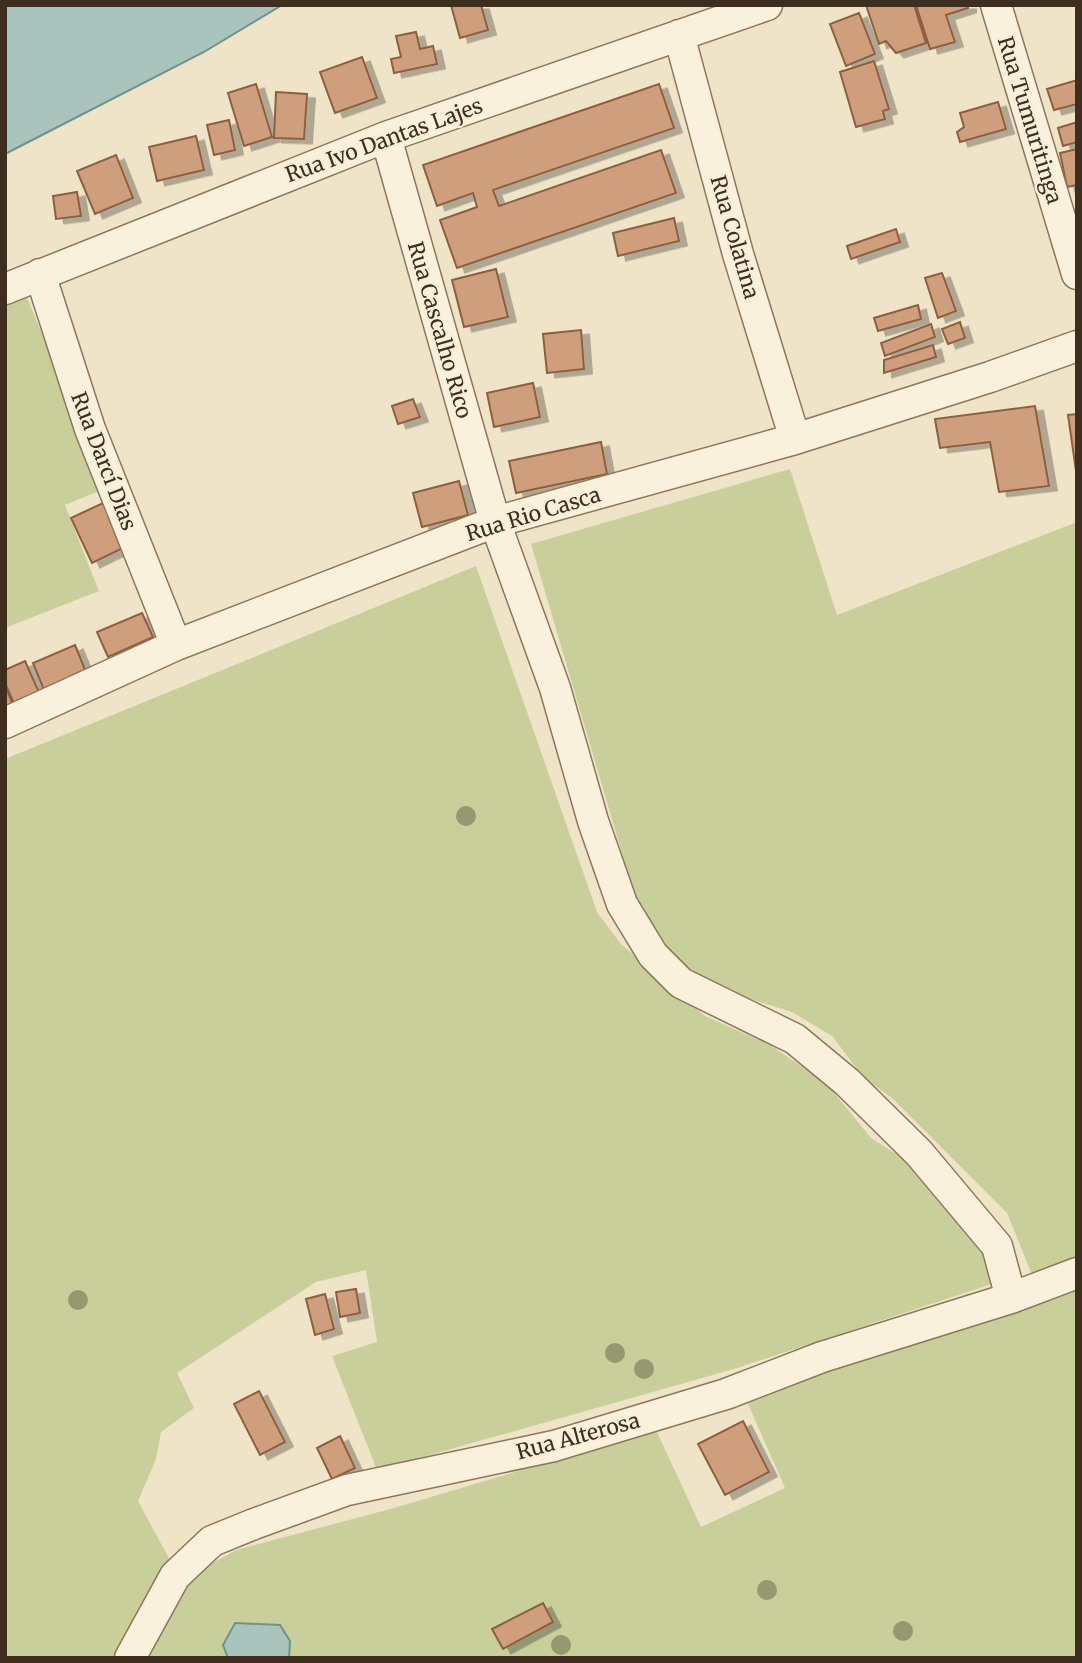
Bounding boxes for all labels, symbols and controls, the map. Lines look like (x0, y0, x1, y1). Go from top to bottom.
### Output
street label: Rua Tumuritinga (992, 33, 1068, 207)
street label: Rua Ivo Dantas Lajes (282, 92, 486, 188)
street label: Rua Colatina (704, 172, 766, 302)
street label: Rua Cascalho Rico (402, 238, 478, 422)
street label: Rua Darcí Dias (65, 388, 143, 534)
street label: Rua Rio Casca (462, 481, 604, 547)
street label: Rua Alterosa (513, 1407, 643, 1465)

